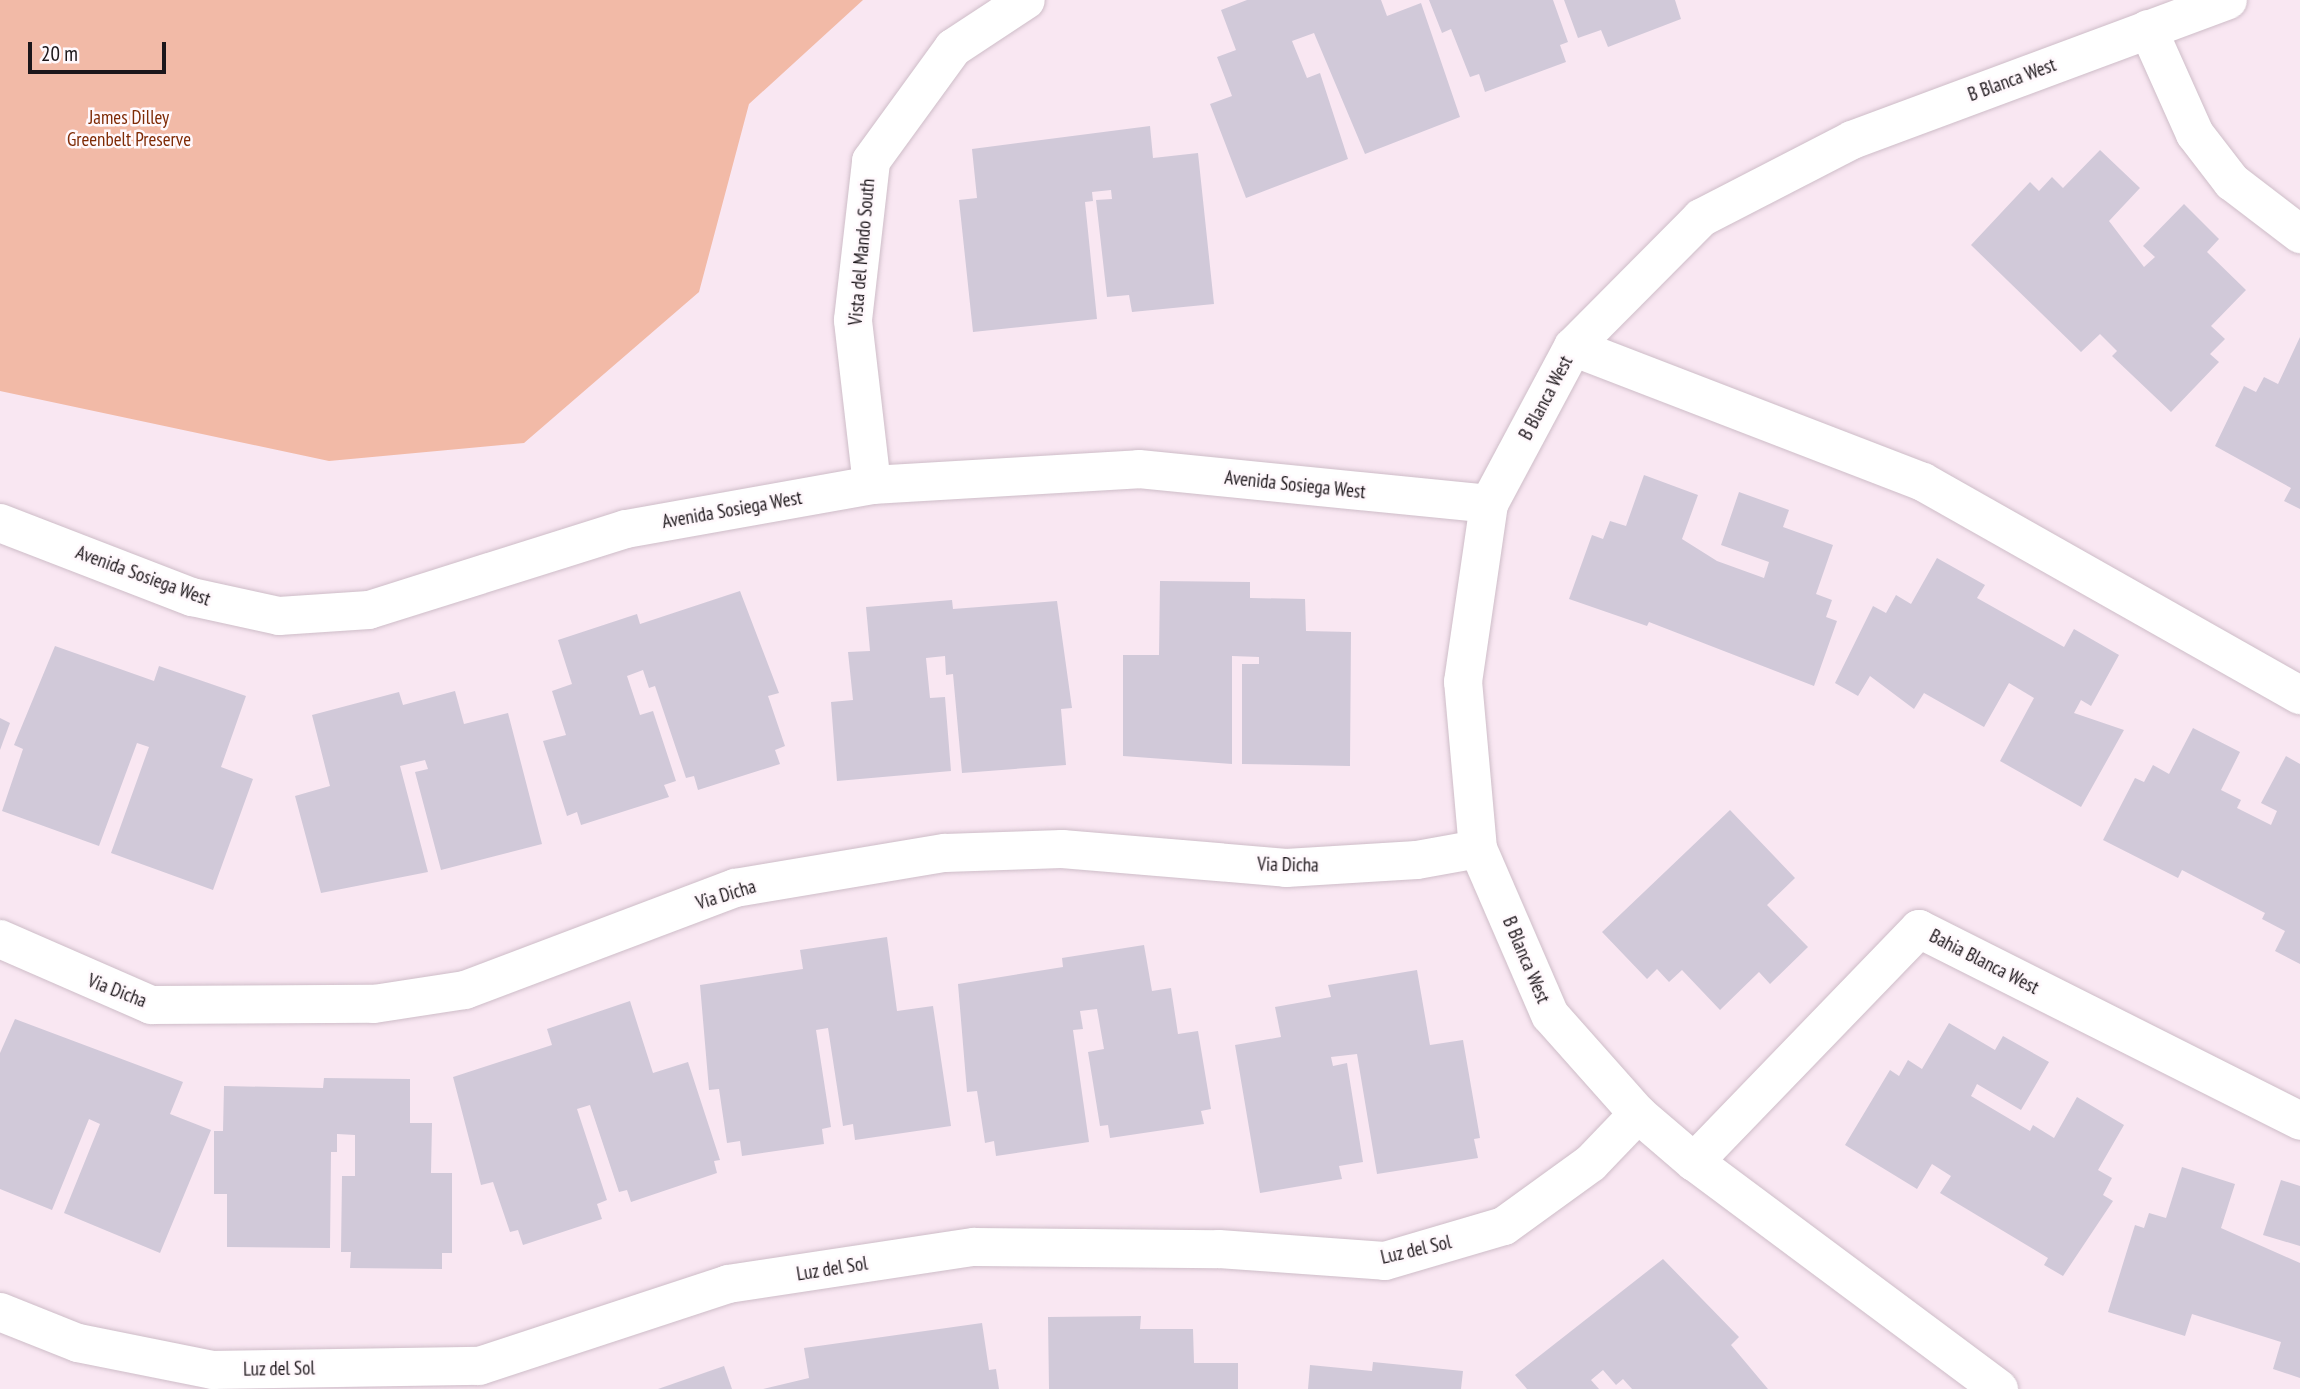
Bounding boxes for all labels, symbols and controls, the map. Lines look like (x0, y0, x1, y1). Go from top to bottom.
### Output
scale bar (32, 28, 170, 72)
text: 20 m (41, 40, 78, 67)
street label: B Blanca West (1965, 54, 2059, 106)
park label: James Dilley Greenbelt Preserve (67, 107, 191, 151)
street label: Vista del Mando South (844, 178, 880, 326)
street label: B Blanca West (1514, 352, 1578, 444)
street label: Avenida Sosiega West (1223, 466, 1367, 504)
street label: Avenida Sosiega West (660, 486, 804, 534)
street label: Avenida Sosiega West (72, 541, 214, 611)
street label: Via Dicha (1257, 853, 1319, 877)
street label: Via Dicha (693, 875, 759, 915)
street label: B Blanca West (1497, 913, 1555, 1007)
street label: Bahia Blanca West (1925, 925, 2043, 999)
street label: Via Dicha (84, 969, 150, 1013)
street label: Luz del Sol (1378, 1231, 1454, 1269)
street label: Luz del Sol (795, 1252, 869, 1286)
street label: Luz del Sol (243, 1357, 315, 1381)

